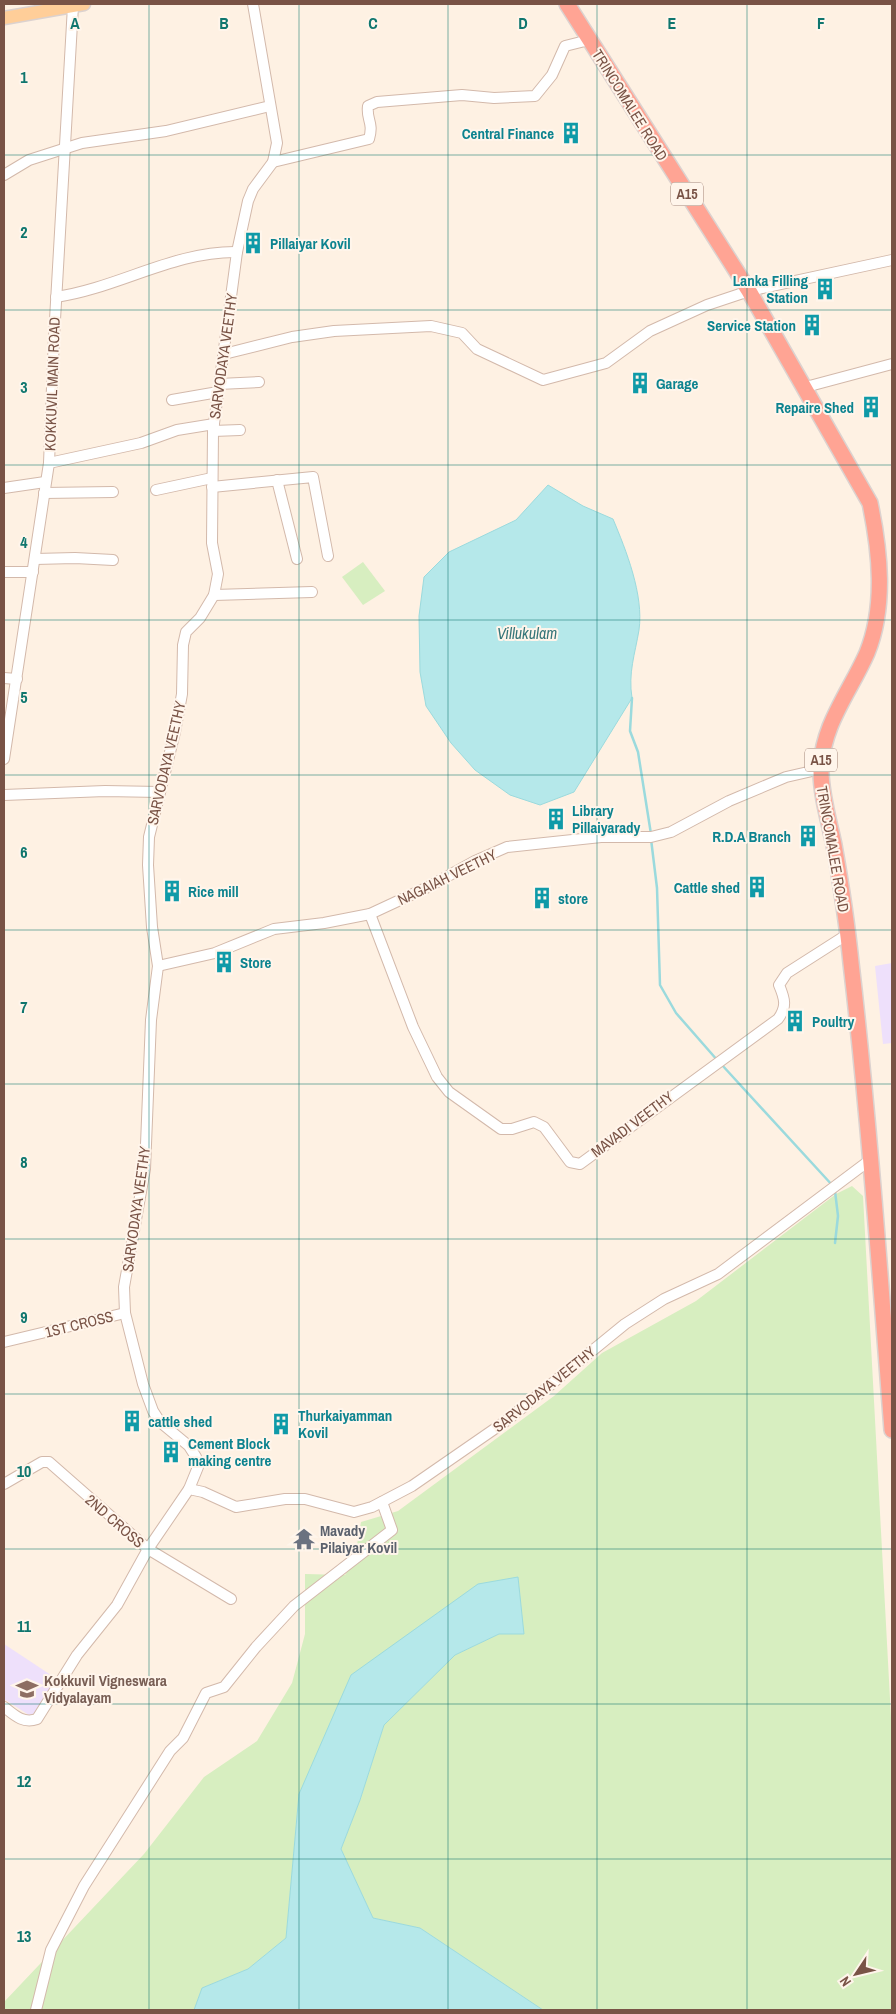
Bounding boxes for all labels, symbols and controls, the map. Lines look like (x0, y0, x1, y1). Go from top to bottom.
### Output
text: A (70, 12, 80, 34)
text: B (219, 12, 229, 34)
text: C (368, 12, 378, 34)
text: D (518, 12, 528, 34)
text: E (668, 12, 677, 34)
text: F (817, 12, 825, 34)
street label: TRINCOMALEE ROAD (587, 45, 673, 165)
text: 1 (20, 66, 28, 88)
building icon: Central Finance (558, 120, 584, 146)
place label: Central Finance (462, 123, 554, 144)
road number: A15 (671, 182, 703, 205)
text: 2 (20, 221, 28, 243)
building icon: Pillaiyar Kovil (240, 230, 266, 256)
place label: Pillaiyar Kovil (270, 233, 351, 254)
place label: Lanka Filling Station (733, 270, 808, 308)
building icon: Lanka Filling Station (812, 276, 838, 302)
street label: SARVODAYA VEETHY (204, 291, 242, 420)
building icon: Service Station (799, 312, 825, 338)
place label: Service Station (707, 315, 796, 336)
street label: KOKKUVIL MAIN ROAD (39, 316, 65, 451)
building icon: Garage (627, 370, 653, 396)
place label: Garage (656, 373, 699, 394)
text: 3 (20, 376, 28, 398)
building icon: Repaire Shed (858, 394, 884, 420)
place label: Repaire Shed (775, 397, 854, 418)
text: 4 (20, 531, 28, 553)
water label: Villukulam (497, 622, 557, 644)
text: 5 (20, 686, 28, 708)
street label: SARVODAYA VEETHY (142, 698, 191, 827)
road number: A15 (805, 748, 837, 772)
street label: TRINCOMALEE ROAD (812, 784, 854, 914)
place label: Library Pillaiyarady (572, 800, 641, 838)
building icon: Library Pillaiyarady (543, 806, 569, 832)
building icon: R.D.A Branch (795, 823, 821, 849)
place label: R.D.A Branch (712, 826, 791, 847)
text: 6 (20, 841, 28, 863)
street label: NAGAIAH VEETHY (394, 844, 501, 910)
building icon: Cattle shed (744, 874, 770, 900)
place label: Cattle shed (674, 877, 740, 898)
building icon: Rice mill (159, 878, 185, 904)
place label: Rice mill (188, 881, 239, 902)
building icon: store (529, 885, 555, 911)
place label: store (558, 888, 588, 909)
building icon: Store (211, 949, 237, 975)
place label: Store (240, 952, 272, 973)
text: 7 (20, 996, 28, 1018)
building icon: Poultry (782, 1008, 808, 1034)
place label: Poultry (812, 1011, 855, 1032)
street label: MAVADI VEETHY (587, 1086, 678, 1162)
street label: SARVODAYA VEETHY (117, 1144, 155, 1273)
text: 8 (20, 1151, 28, 1173)
street label: 1ST CROSS (43, 1305, 115, 1343)
text: 9 (20, 1306, 28, 1328)
street label: SARVODAYA VEETHY (488, 1341, 600, 1437)
place label: Thurkaiyamman Kovil (298, 1405, 392, 1443)
building icon: cattle shed (119, 1408, 145, 1434)
place label: cattle shed (148, 1411, 212, 1432)
building icon: Thurkaiyamman Kovil (268, 1411, 294, 1437)
place label: Cement Block making centre (188, 1433, 272, 1471)
building icon: Cement Block making centre (158, 1439, 184, 1465)
text: 10 (17, 1460, 31, 1482)
street label: 2ND CROSS (81, 1490, 149, 1552)
place label: Mavady Pilaiyar Kovil (320, 1520, 397, 1558)
temple icon: Mavady Pilaiyar Kovil (291, 1526, 317, 1552)
text: 11 (17, 1615, 32, 1637)
place label: Kokkuvil Vigneswara Vidyalayam (44, 1670, 167, 1708)
school or university icon: Kokkuvil Vigneswara Vidyalayam (14, 1676, 40, 1702)
text: 12 (17, 1770, 31, 1792)
text: 13 (17, 1925, 31, 1947)
north arrow (831, 1949, 881, 1999)
text: N (836, 1973, 855, 1990)

